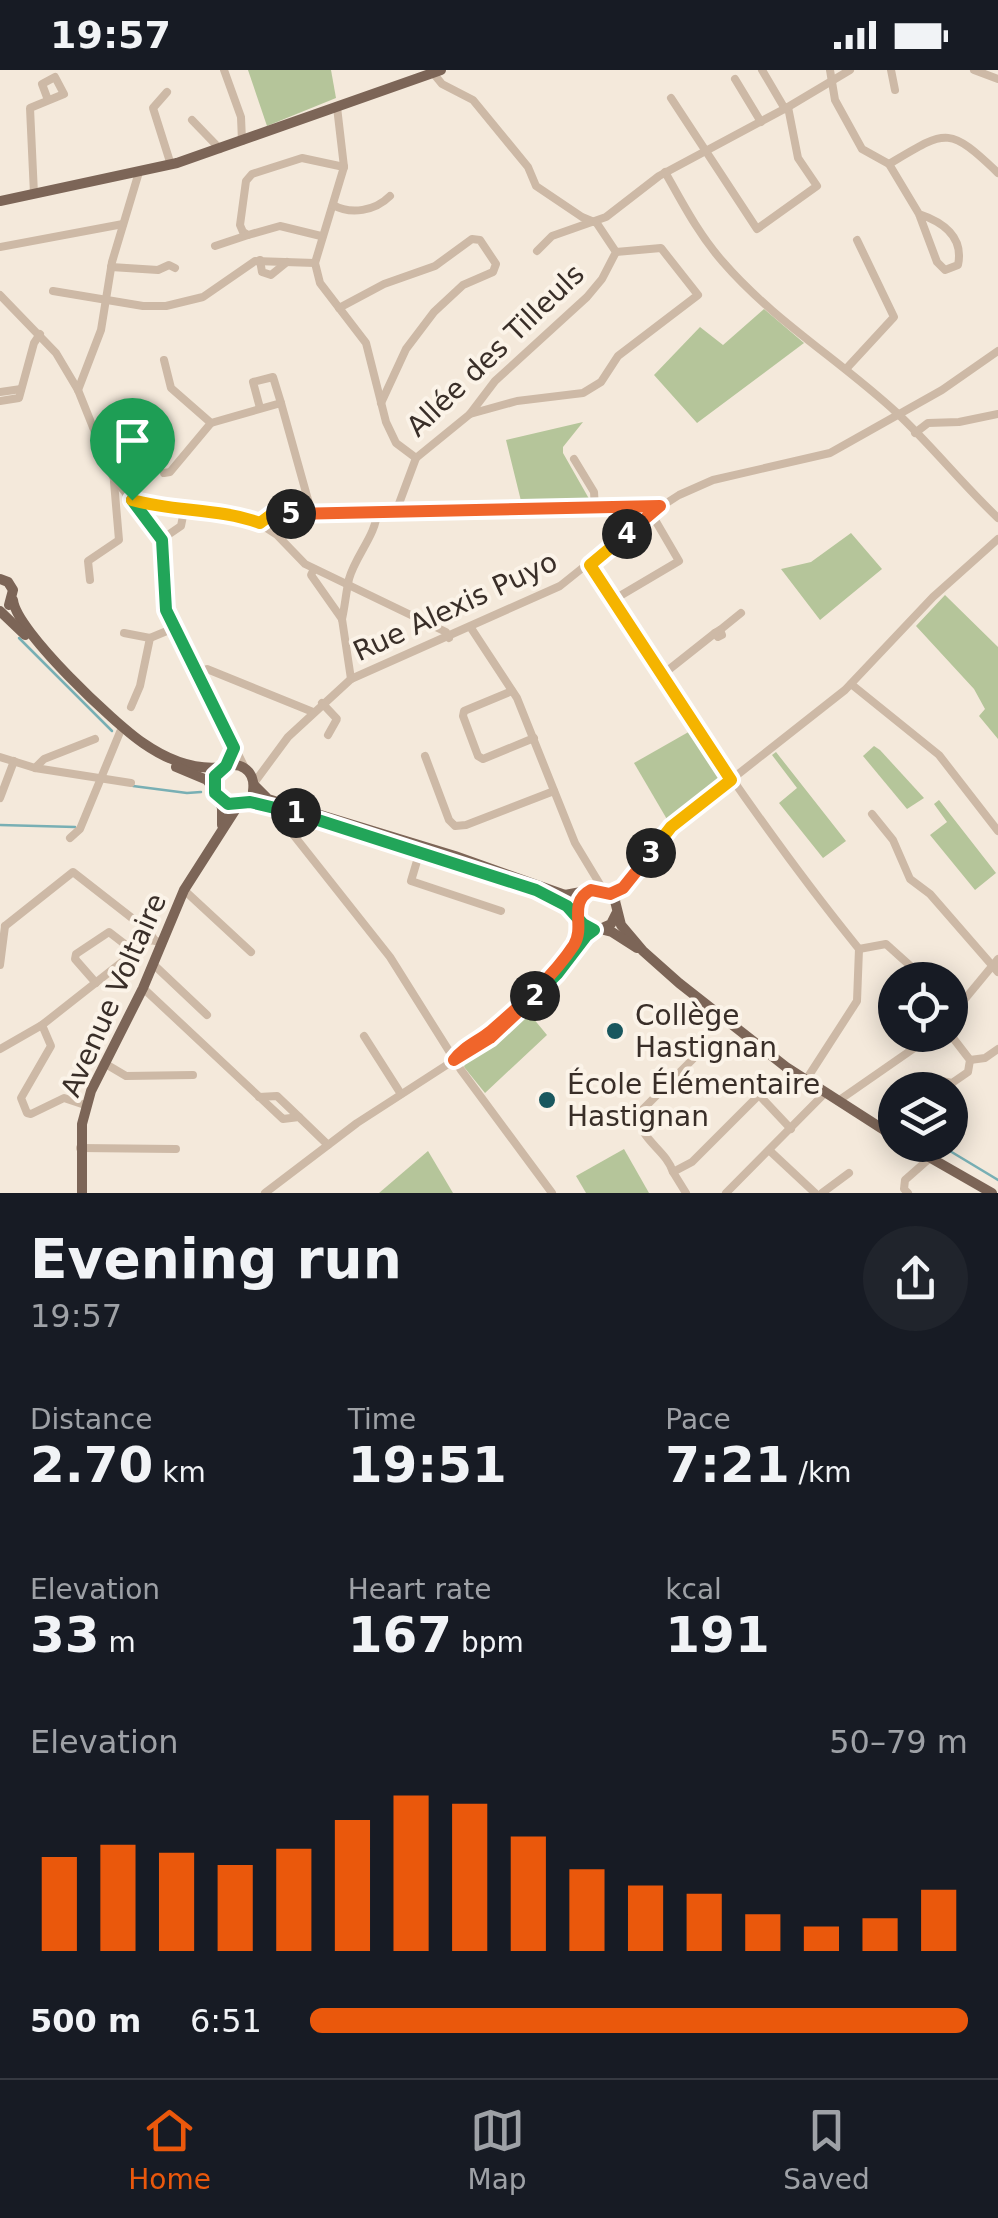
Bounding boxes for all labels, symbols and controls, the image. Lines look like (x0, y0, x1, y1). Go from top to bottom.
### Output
text: 19:57 (50, 13, 171, 57)
street label: Allée des Tilleuls (400, 257, 591, 443)
pin (90, 398, 175, 501)
icon: arrive (105, 413, 160, 468)
pin: 5 (266, 489, 316, 539)
text: 5 (281, 497, 301, 530)
pin: 4 (602, 509, 652, 559)
text: 4 (617, 517, 637, 550)
street label: Rue Alexis Puyo (348, 545, 563, 668)
pin: 1 (271, 788, 321, 838)
text: 1 (286, 796, 306, 829)
pin: 3 (626, 828, 676, 878)
text: 3 (641, 836, 661, 869)
street label: Avenue Voltaire (54, 889, 173, 1102)
map controls (878, 962, 968, 1162)
button: locate (878, 962, 968, 1052)
pin: 2 (510, 971, 560, 1021)
text: 2 (525, 979, 545, 1012)
place label: Collège Hastignan (635, 999, 777, 1064)
marker: Collège Hastignan (604, 1020, 626, 1042)
place label: École Élémentaire Hastignan (567, 1067, 820, 1133)
button: layers (878, 1072, 968, 1162)
marker: École Élémentaire Hastignan (536, 1089, 558, 1111)
button: share (863, 1226, 968, 1331)
text: Evening run (30, 1227, 402, 1291)
text: 19:57 (30, 1297, 122, 1335)
text: Distance (30, 1403, 152, 1436)
text: Time (348, 1403, 416, 1436)
text: Pace (665, 1403, 731, 1436)
text: 2.70 (30, 1436, 153, 1494)
text: 19:51 (348, 1436, 507, 1494)
text: 7:21 (665, 1436, 790, 1494)
text: km (153, 1456, 206, 1489)
text: /km (790, 1456, 852, 1489)
text: Elevation (30, 1573, 160, 1606)
text: Heart rate (348, 1573, 491, 1606)
text: kcal (665, 1573, 722, 1606)
text: 33 (30, 1606, 100, 1664)
text: 167 (348, 1606, 452, 1664)
text: 191 (665, 1606, 770, 1664)
text: m (100, 1626, 136, 1659)
text: bpm (452, 1626, 524, 1659)
text: Elevation (30, 1723, 179, 1761)
text: 50–79 m (829, 1723, 968, 1761)
text: 500 m (30, 2002, 141, 2040)
text: 6:51 (190, 2002, 262, 2040)
tab: Home (128, 2103, 211, 2196)
tab: Map (468, 2103, 527, 2196)
tab: Saved (783, 2103, 870, 2196)

